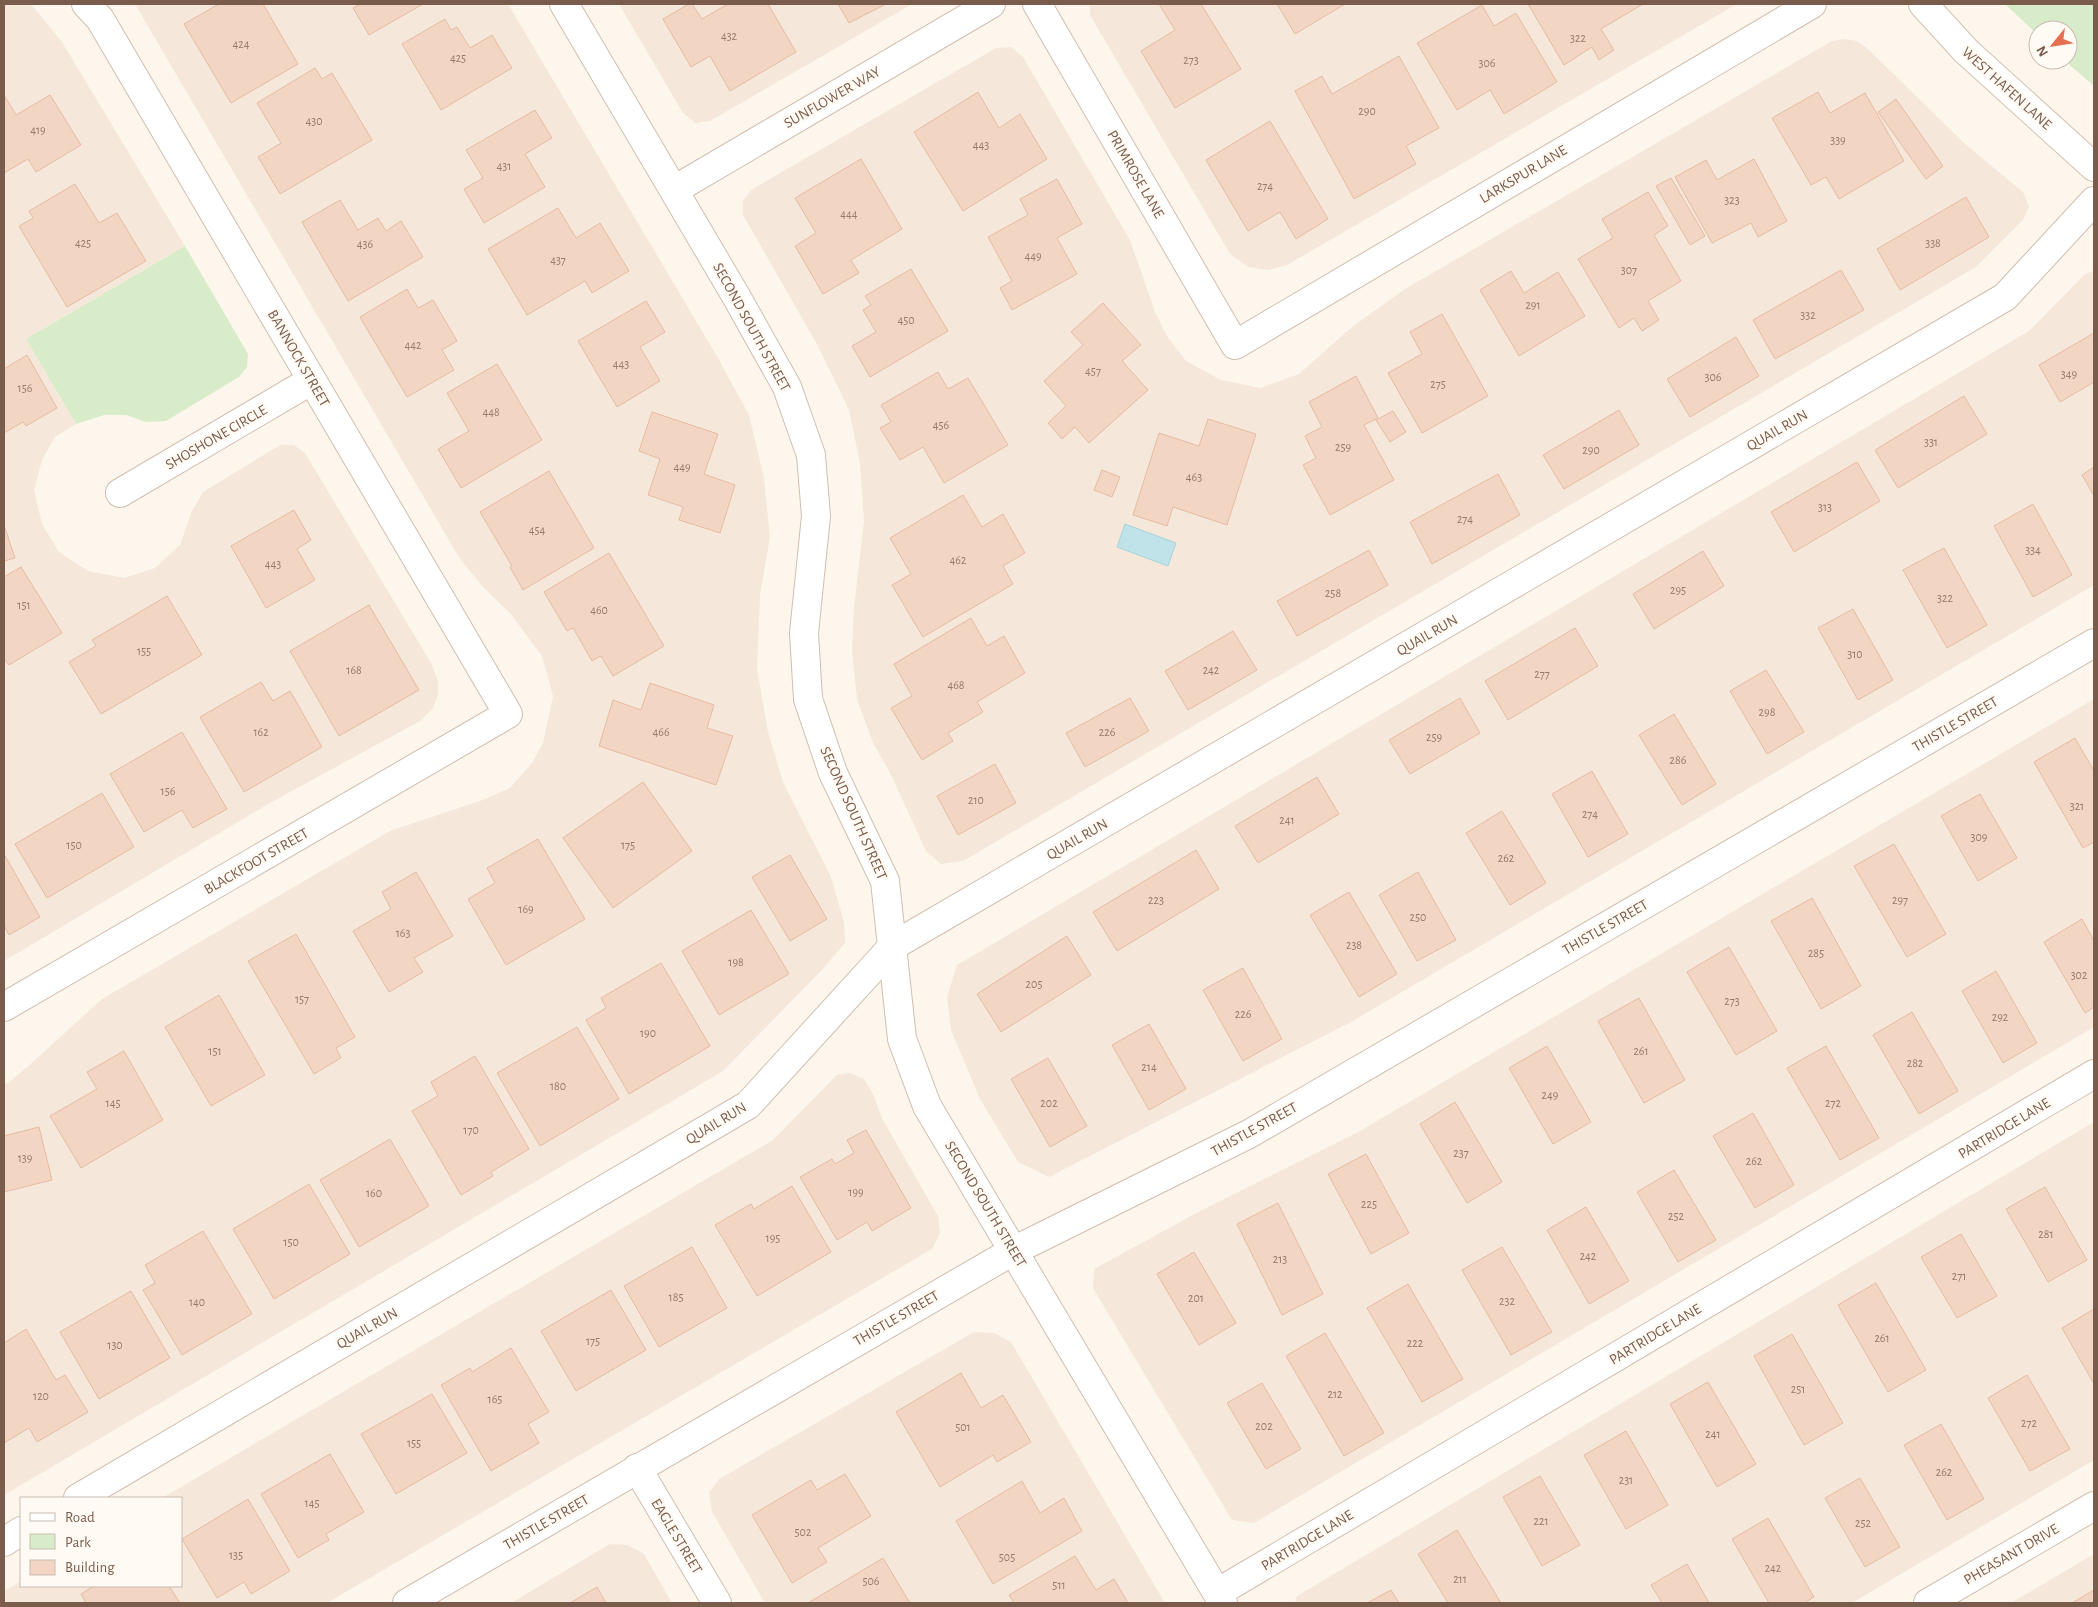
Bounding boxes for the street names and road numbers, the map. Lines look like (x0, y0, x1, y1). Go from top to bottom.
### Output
street label: WEST HAFEN LANE (1958, 43, 2056, 133)
street label: SUNFLOWER WAY (781, 64, 883, 131)
street label: PRIMROSE LANE (1104, 128, 1167, 221)
street label: LARKSPUR LANE (1477, 143, 1570, 206)
street label: SECOND SOUTH STREET (710, 261, 793, 395)
street label: BANNOCK STREET (265, 307, 333, 410)
street label: SHOSHONE CIRCLE (163, 402, 270, 473)
street label: QUAIL RUN (1744, 407, 1810, 454)
street label: QUAIL RUN (1394, 612, 1460, 659)
street label: THISTLE STREET (1910, 694, 2001, 755)
street label: SECOND SOUTH STREET (817, 744, 890, 883)
street label: QUAIL RUN (1044, 816, 1110, 863)
street label: BLACKFOOT STREET (201, 825, 312, 897)
street label: THISTLE STREET (1560, 897, 1651, 958)
street label: PARTRIDGE LANE (1956, 1095, 2053, 1162)
street label: THISTLE STREET (1209, 1099, 1300, 1159)
street label: QUAIL RUN (683, 1100, 749, 1147)
street label: SECOND SOUTH STREET (942, 1139, 1029, 1270)
street label: THISTLE STREET (851, 1288, 942, 1349)
street label: PARTRIDGE LANE (1607, 1301, 1704, 1368)
street label: QUAIL RUN (334, 1305, 400, 1352)
street label: THISTLE STREET (501, 1492, 592, 1553)
street label: EAGLE STREET (648, 1496, 705, 1577)
street label: PARTRIDGE LANE (1259, 1507, 1356, 1574)
street label: PHEASANT DRIVE (1961, 1521, 2061, 1588)

